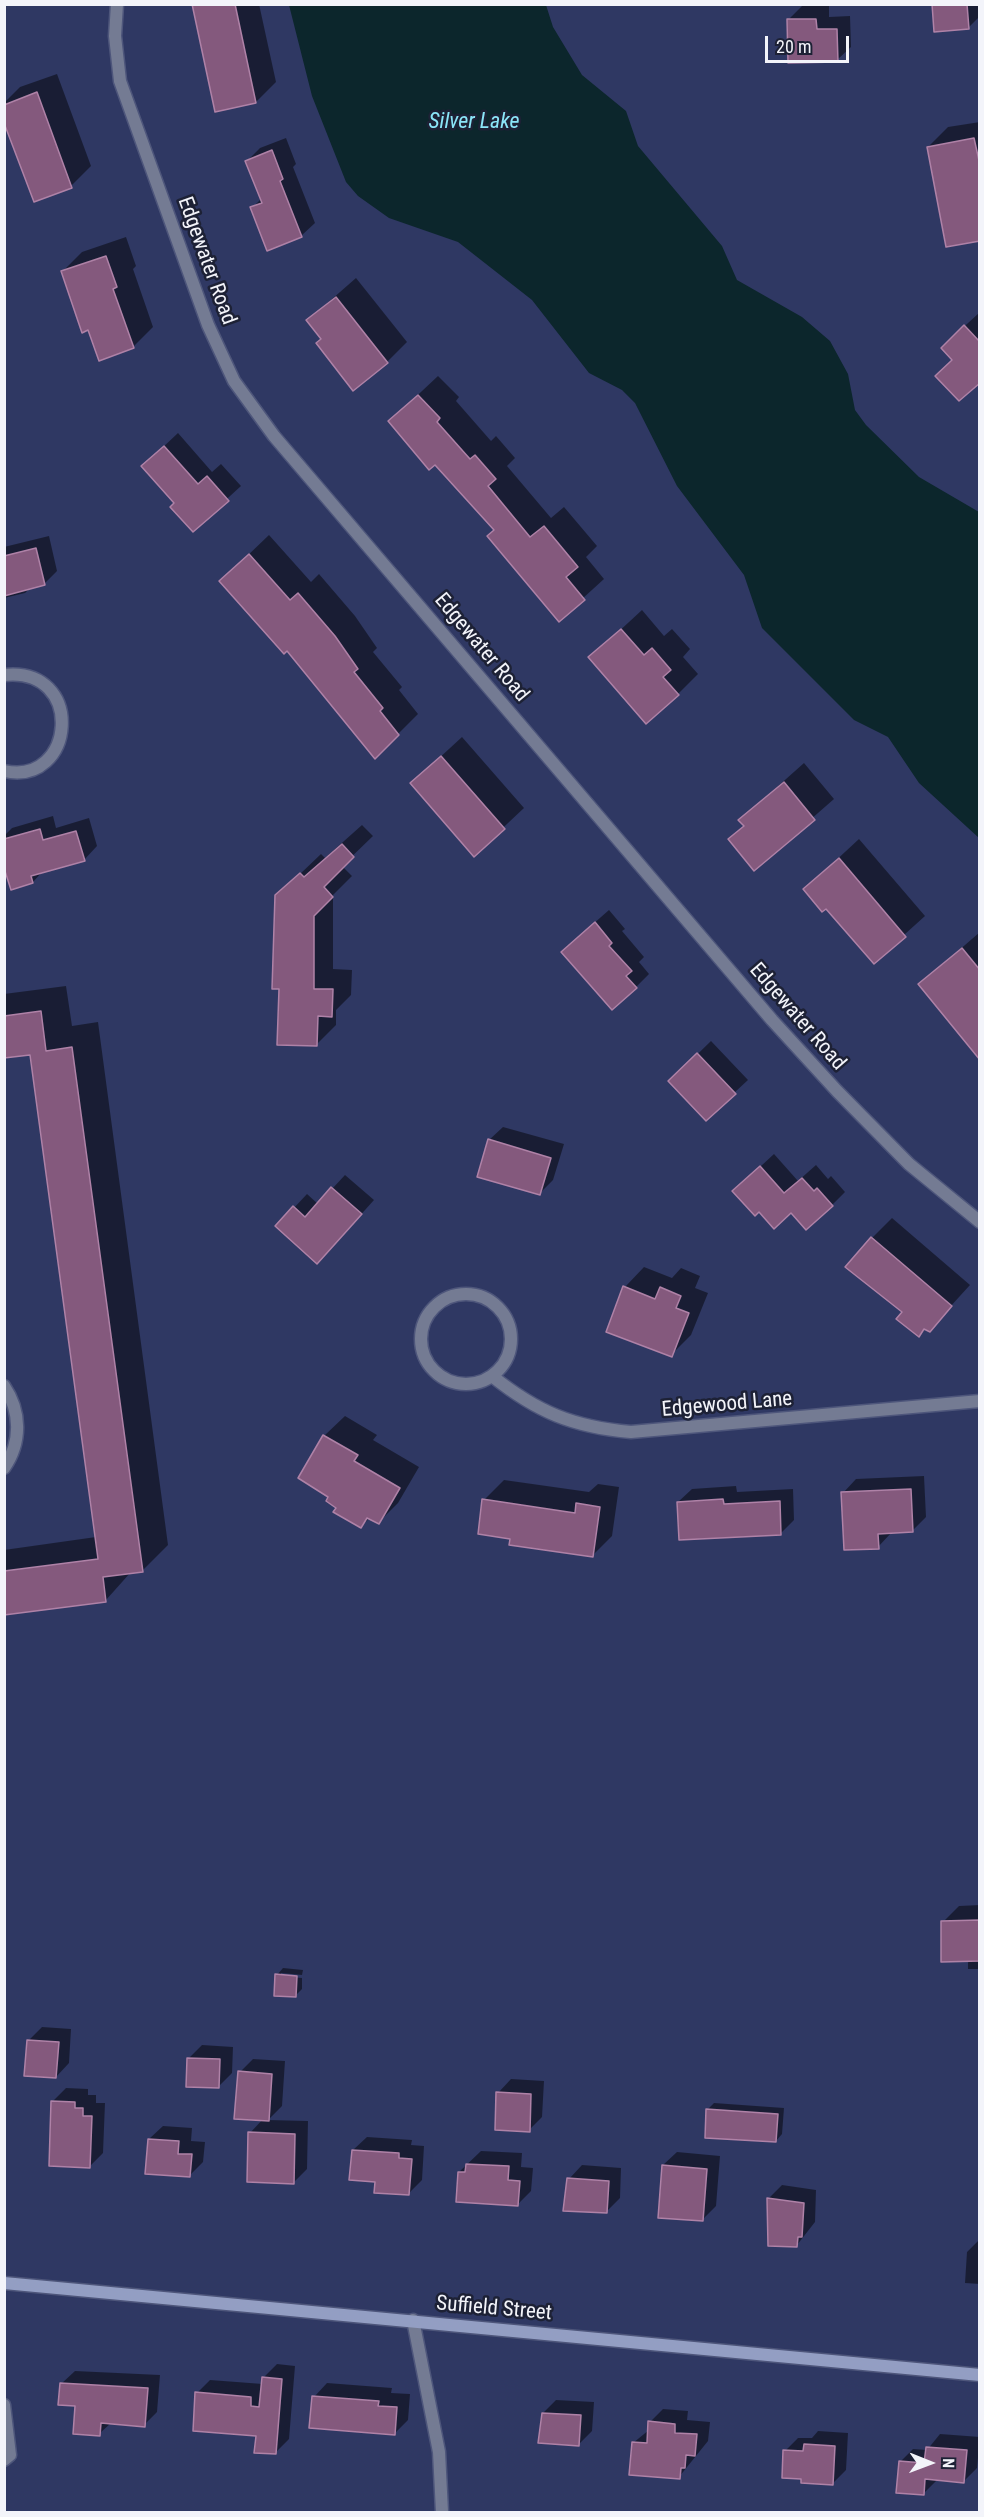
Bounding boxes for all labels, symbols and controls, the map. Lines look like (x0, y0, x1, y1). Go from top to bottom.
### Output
scale bar (768, 24, 852, 62)
text: 20 m (776, 36, 811, 57)
water label: Silver Lake (428, 109, 520, 135)
street label: Edgewater Road (171, 194, 241, 328)
street label: Edgewater Road (428, 589, 534, 707)
street label: Edgewater Road (744, 958, 850, 1076)
street label: Edgewood Lane (661, 1387, 793, 1423)
street label: Suffield Street (435, 2291, 553, 2327)
north arrow (900, 2433, 960, 2493)
text: N (939, 2458, 958, 2468)

